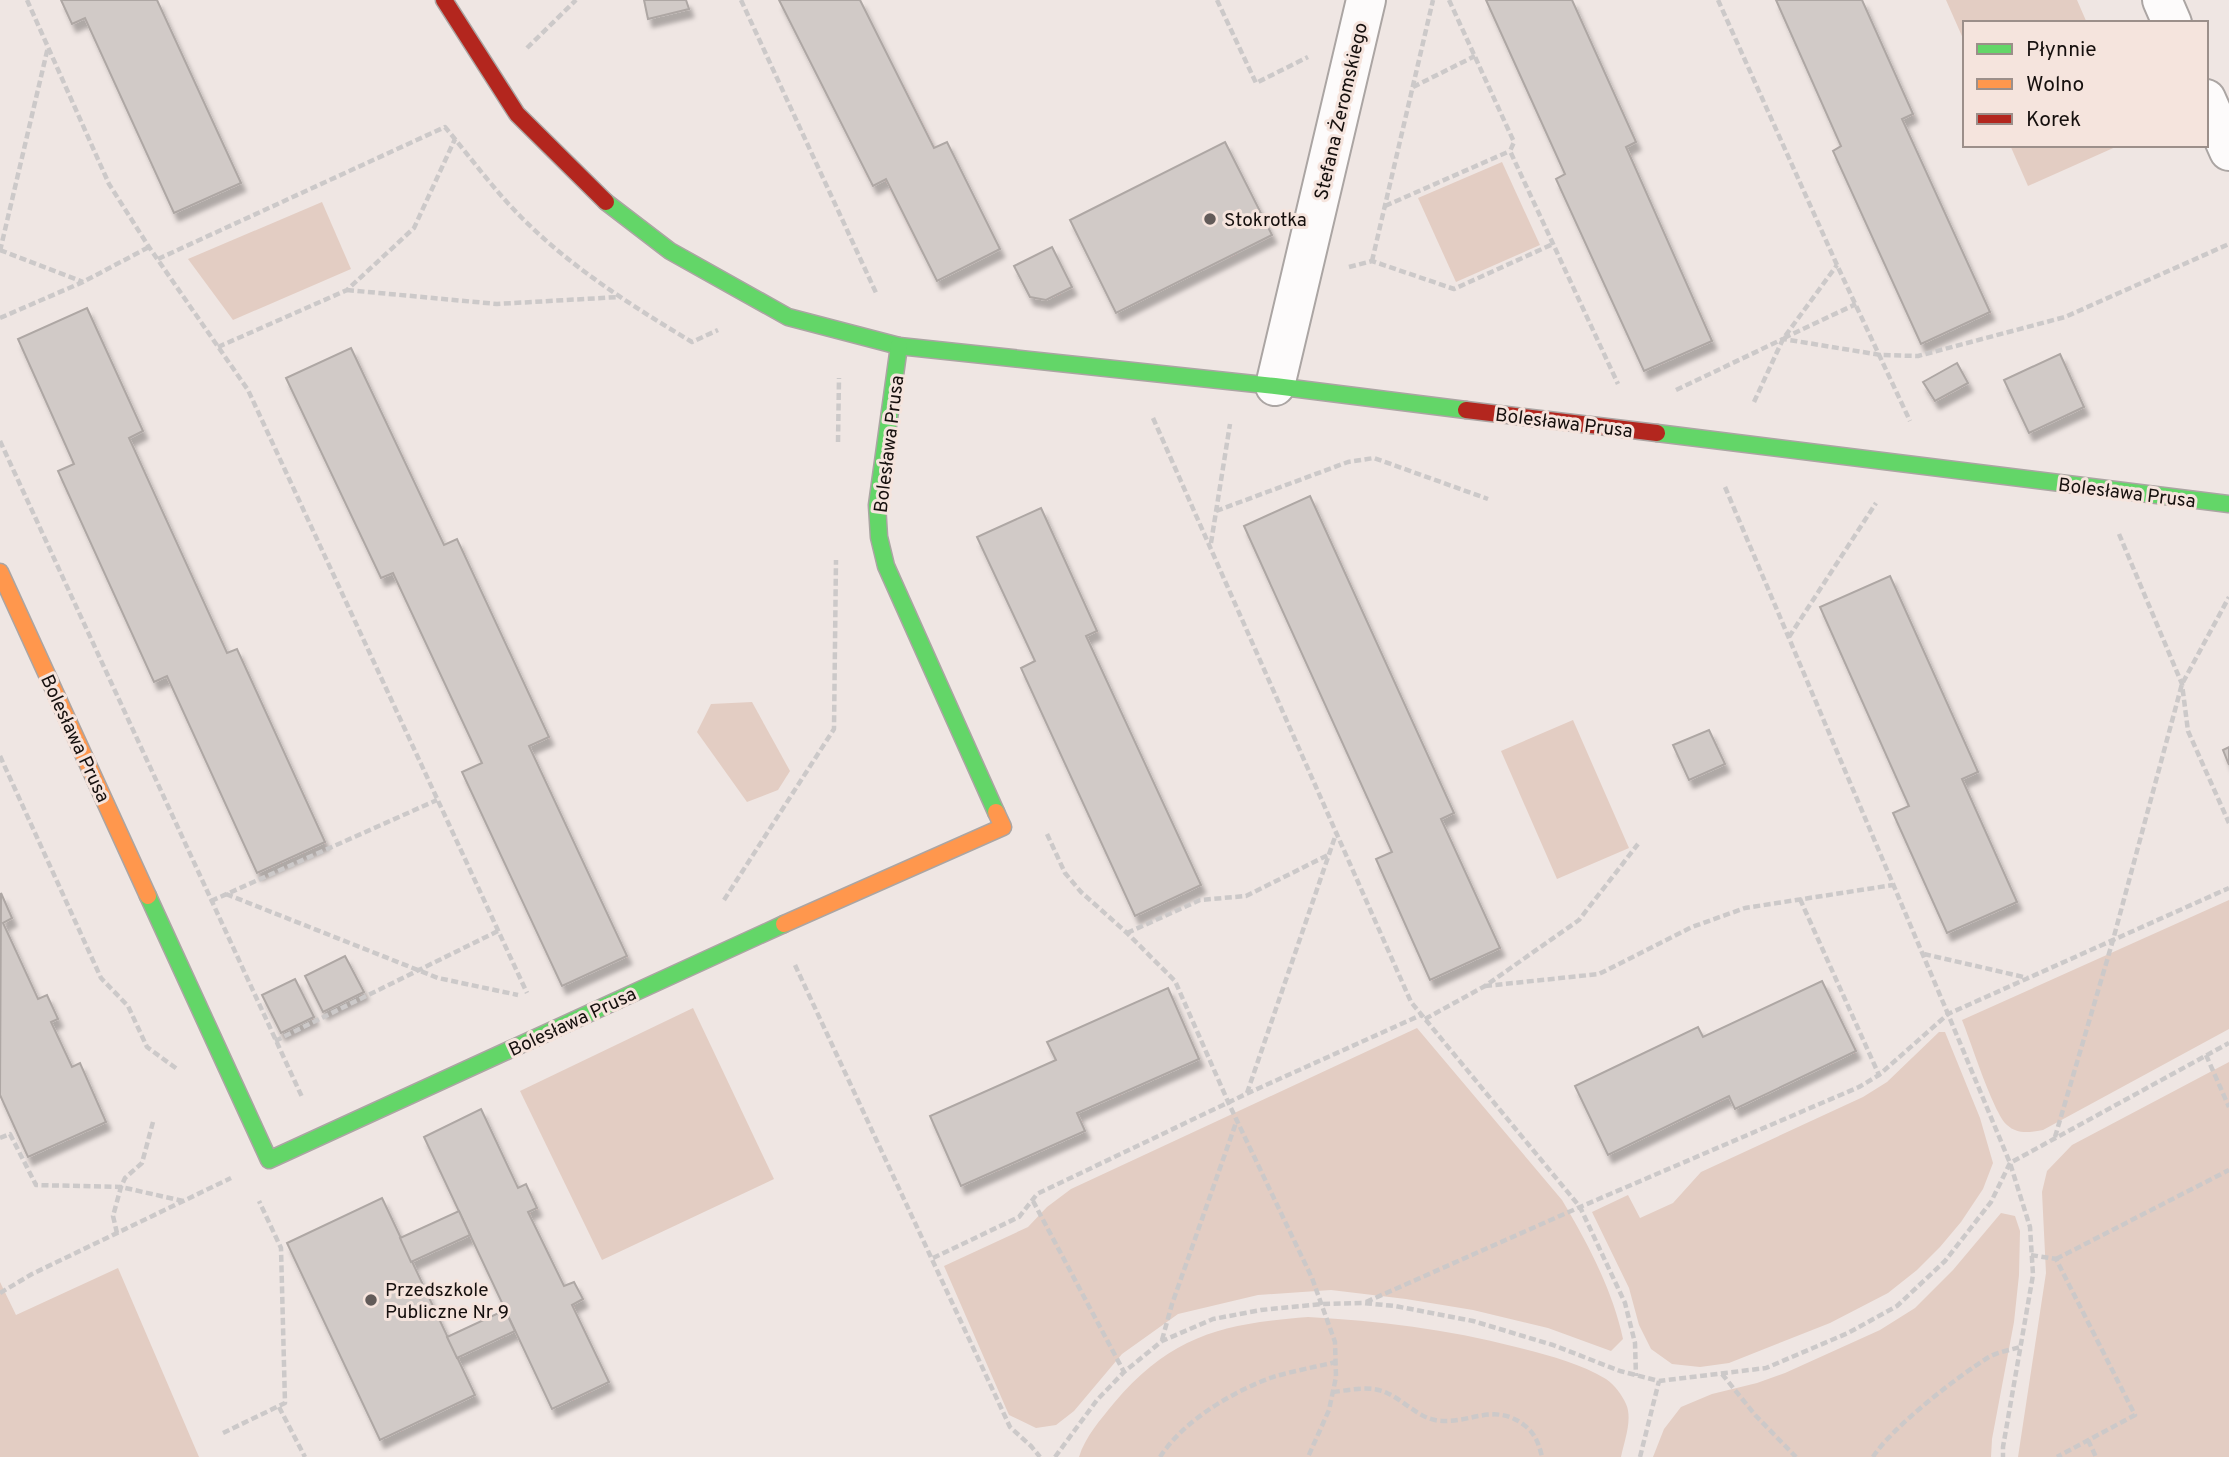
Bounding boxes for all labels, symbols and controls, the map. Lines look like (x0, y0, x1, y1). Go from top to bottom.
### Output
street label: Stefana Żeromskiego (1309, 20, 1374, 202)
legend (1963, 21, 2208, 147)
text: Płynnie (2026, 37, 2097, 64)
text: Wolno (2026, 72, 2084, 99)
text: Korek (2026, 107, 2081, 134)
place label: Stokrotka (1224, 209, 1307, 233)
marker: Stokrotka (1202, 211, 1218, 227)
street label: Bolesława Prusa (870, 374, 910, 514)
street label: Bolesława Prusa (1494, 404, 1634, 444)
street label: Bolesława Prusa (2057, 474, 2197, 514)
street label: Bolesława Prusa (34, 671, 114, 807)
street label: Bolesława Prusa (505, 983, 641, 1063)
place label: Przedszkole Publiczne Nr 9 (385, 1279, 509, 1325)
marker: Przedszkole Publiczne Nr 9 (363, 1292, 379, 1308)

